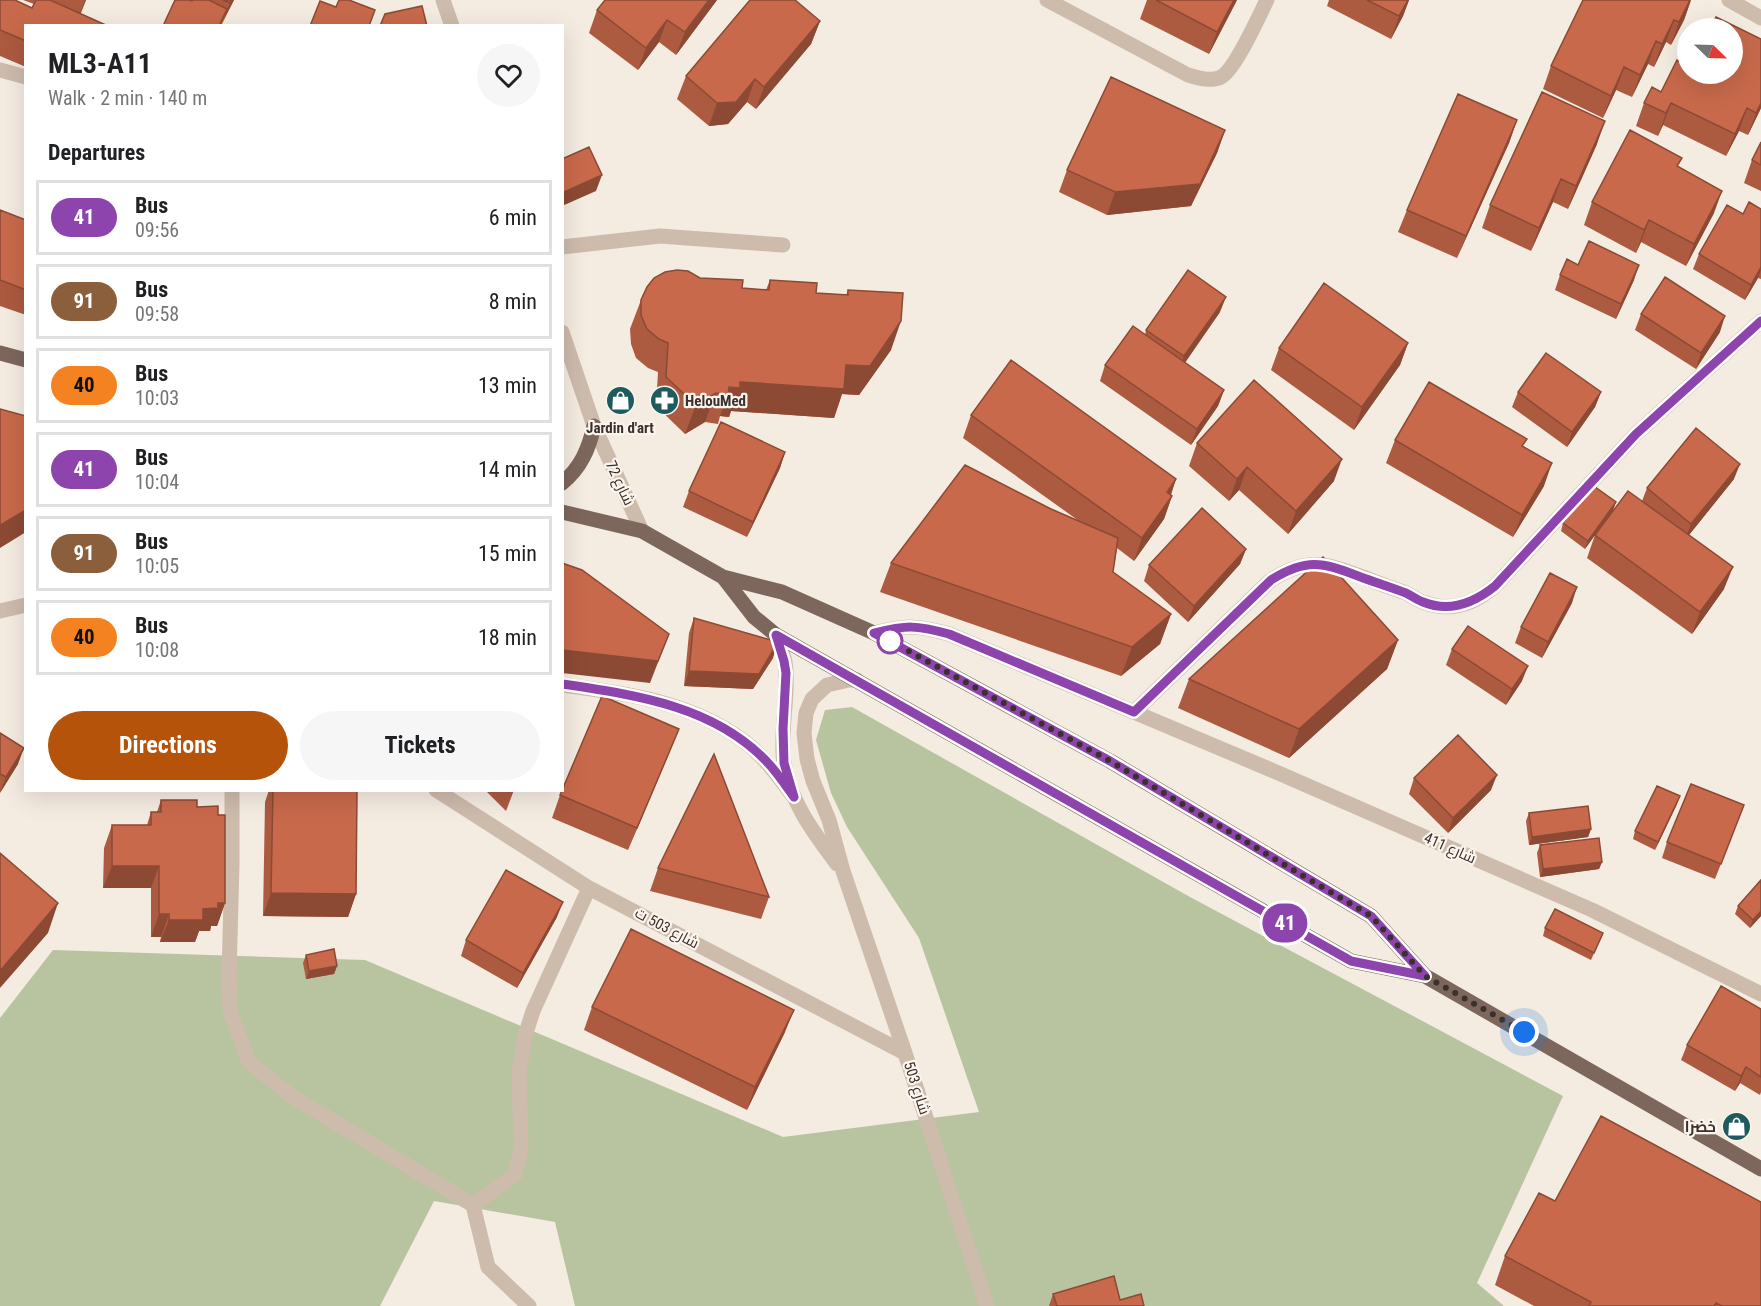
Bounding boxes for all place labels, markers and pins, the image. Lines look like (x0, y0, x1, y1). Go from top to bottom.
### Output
shop icon: Jardin d'art (604, 385, 636, 417)
pharmacy icon: HelouMed (648, 385, 680, 417)
place label: HelouMed (685, 392, 746, 410)
place label: Jardin d'art (586, 419, 654, 437)
unlabelled marker (877, 628, 903, 654)
shop icon: خضرا (1721, 1111, 1753, 1143)
place label: خضرا (1685, 1118, 1716, 1136)

